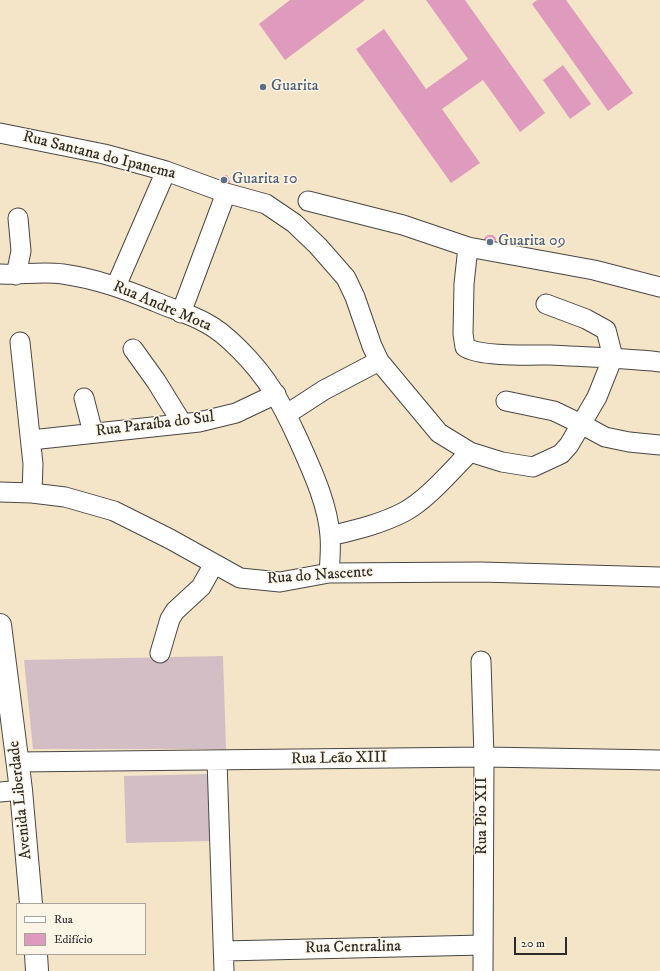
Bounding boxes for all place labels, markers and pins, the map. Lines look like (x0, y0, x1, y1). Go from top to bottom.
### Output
place label: Guarita (271, 77, 319, 97)
marker: Guarita (258, 82, 268, 92)
place label: Guarita 10 (232, 170, 298, 190)
marker: Guarita 10 (219, 175, 229, 185)
place label: Guarita 09 (498, 232, 566, 252)
marker: Guarita 09 (485, 237, 495, 247)

